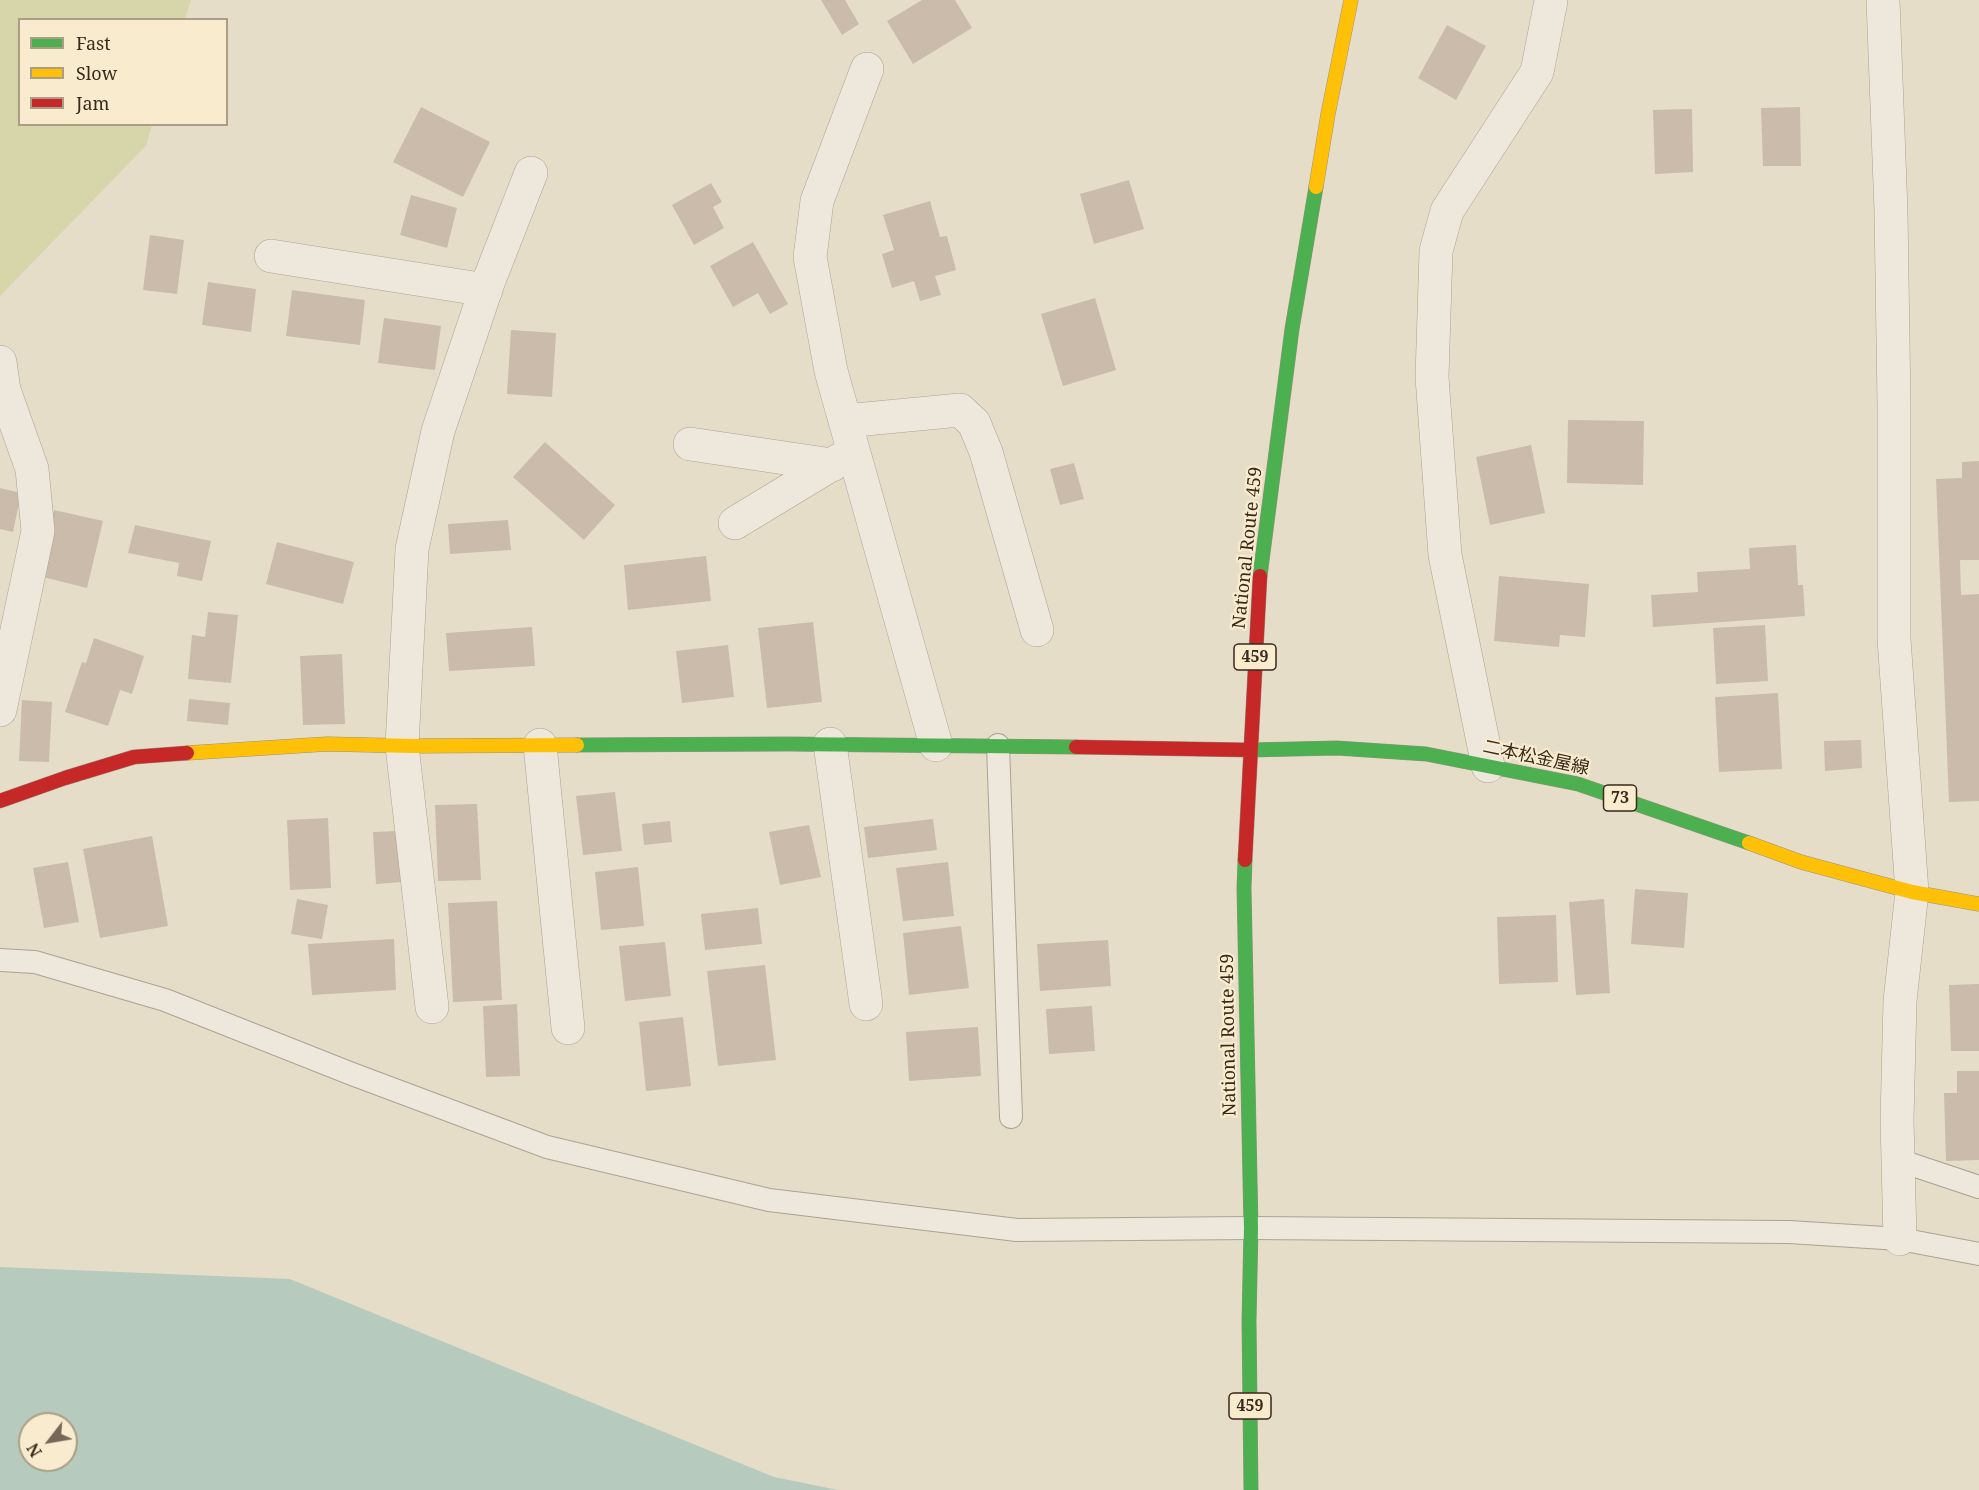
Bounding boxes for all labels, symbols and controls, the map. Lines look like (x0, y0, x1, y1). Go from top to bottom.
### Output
legend (18, 18, 228, 126)
text: Fast (76, 31, 111, 55)
text: Slow (76, 61, 117, 85)
text: Jam (76, 91, 110, 115)
street label: National Route 459 (1229, 466, 1267, 630)
road number: 459 (1234, 644, 1276, 670)
street label: 二本松金屋線 (1481, 736, 1591, 780)
road number: 73 (1604, 785, 1636, 811)
street label: National Route 459 (1217, 953, 1241, 1117)
road number: 459 (1229, 1393, 1271, 1419)
north arrow (18, 1412, 78, 1472)
text: N (22, 1439, 47, 1461)

